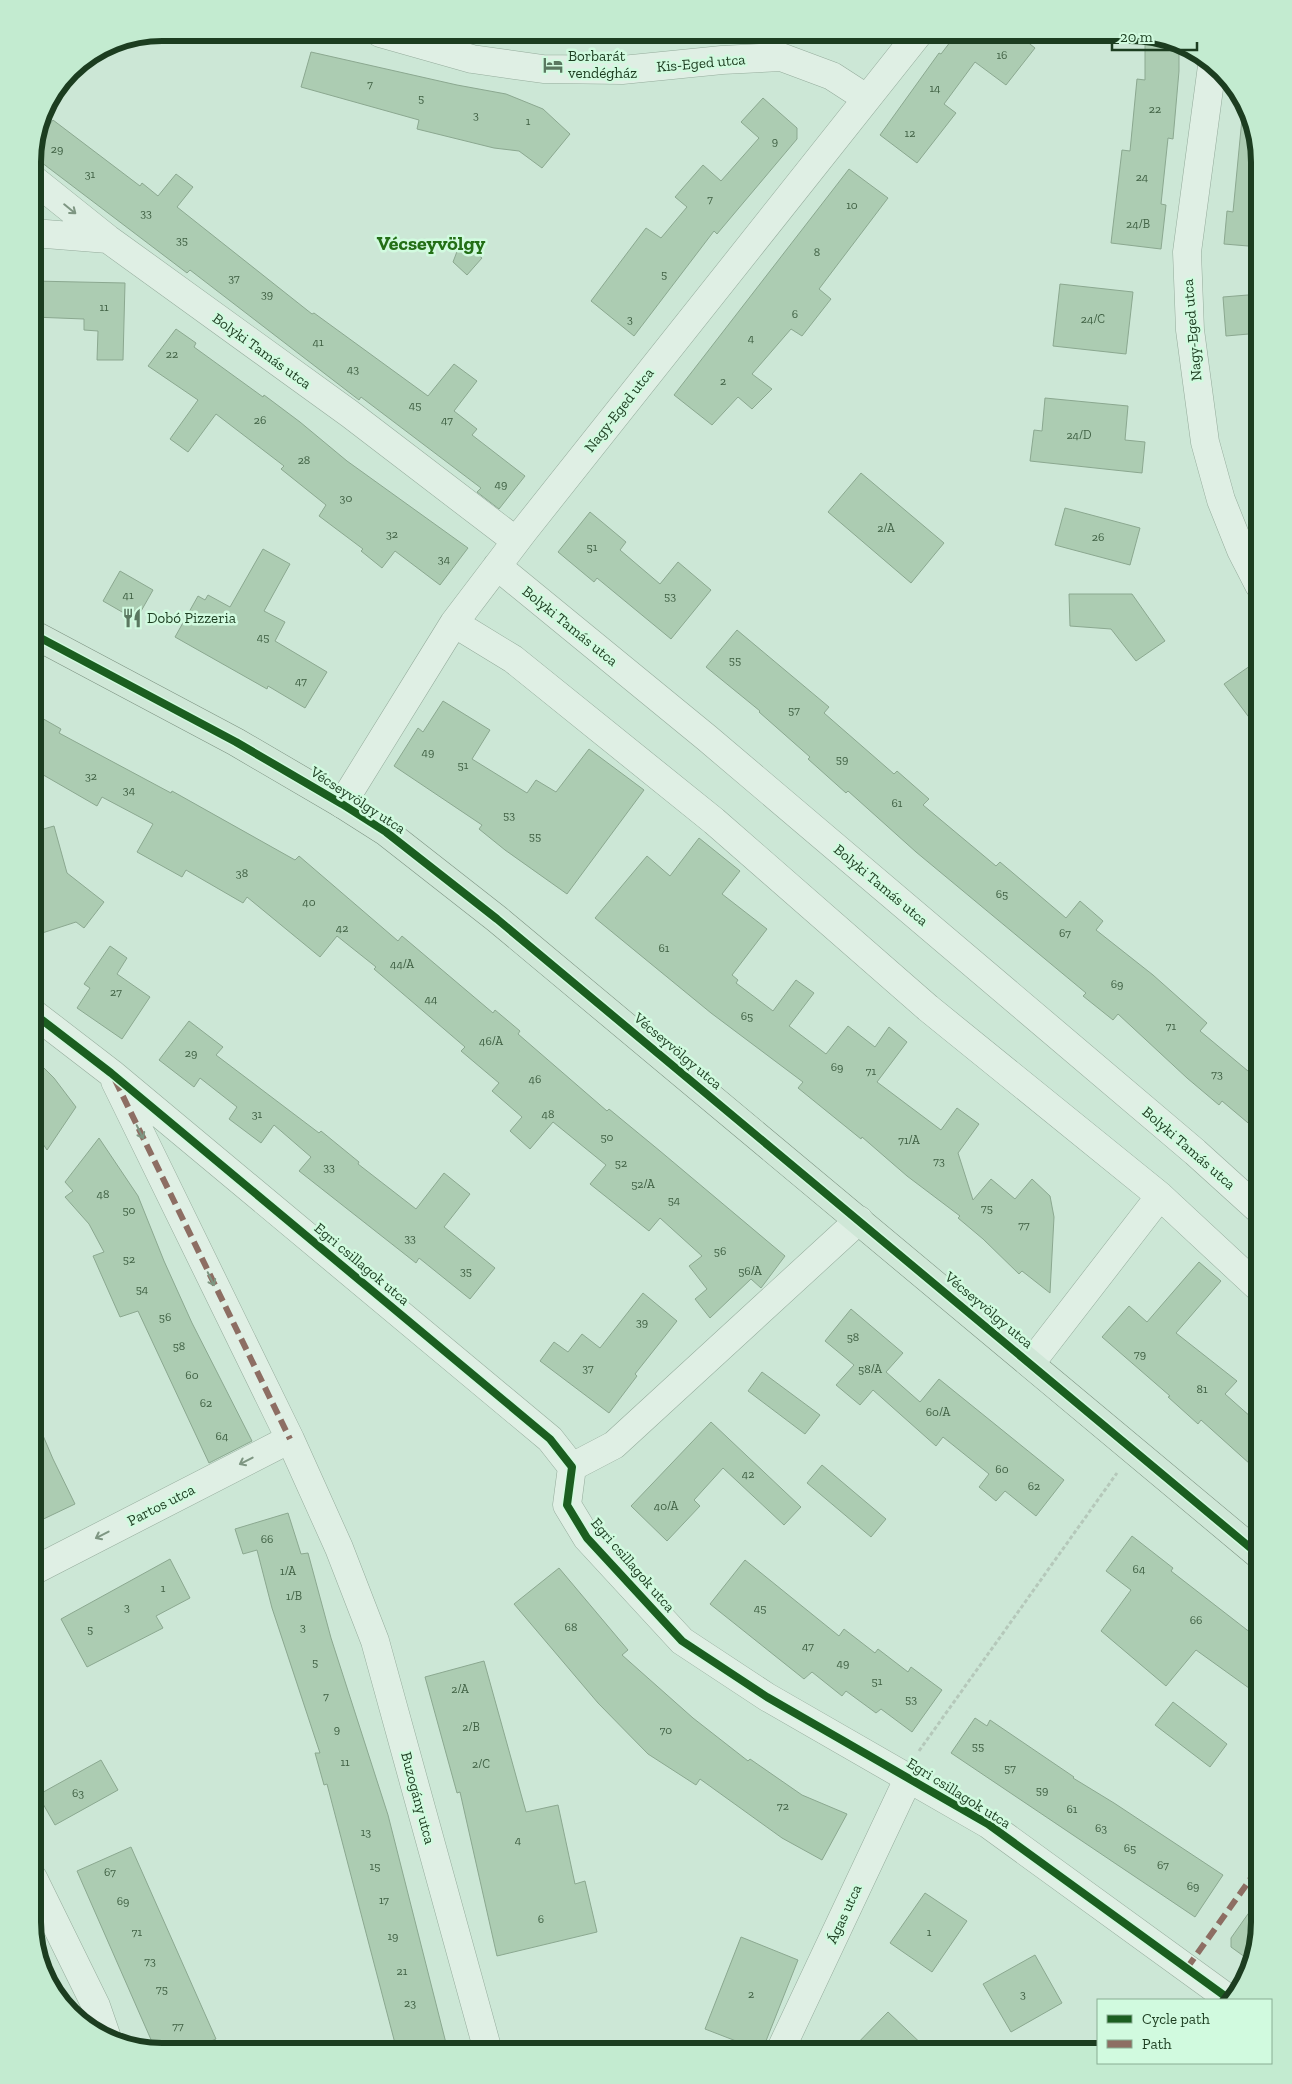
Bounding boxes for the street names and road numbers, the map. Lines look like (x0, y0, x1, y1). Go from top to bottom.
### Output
street label: Kis-Eged utca (656, 50, 746, 76)
street label: Nagy-Eged utca (1179, 278, 1205, 382)
street label: Bolyki Tamás utca (209, 309, 315, 393)
street label: Nagy-Eged utca (580, 364, 658, 456)
street label: Bolyki Tamás utca (519, 582, 621, 670)
street label: Vécseyvölgy utca (306, 762, 409, 837)
street label: Bolyki Tamás utca (830, 840, 932, 930)
street label: Vécseyvölgy utca (629, 1008, 726, 1093)
street label: Bolyki Tamás utca (1139, 1103, 1239, 1193)
street label: Egri csillagok utca (311, 1219, 413, 1309)
street label: Vécseyvölgy utca (940, 1267, 1037, 1352)
street label: Partos utca (124, 1480, 198, 1530)
street label: Egri csillagok utca (587, 1514, 679, 1616)
street label: Buzogány utca (397, 1750, 439, 1846)
street label: Egri csillagok utca (904, 1754, 1014, 1832)
street label: Ágas utca (823, 1882, 865, 1946)

